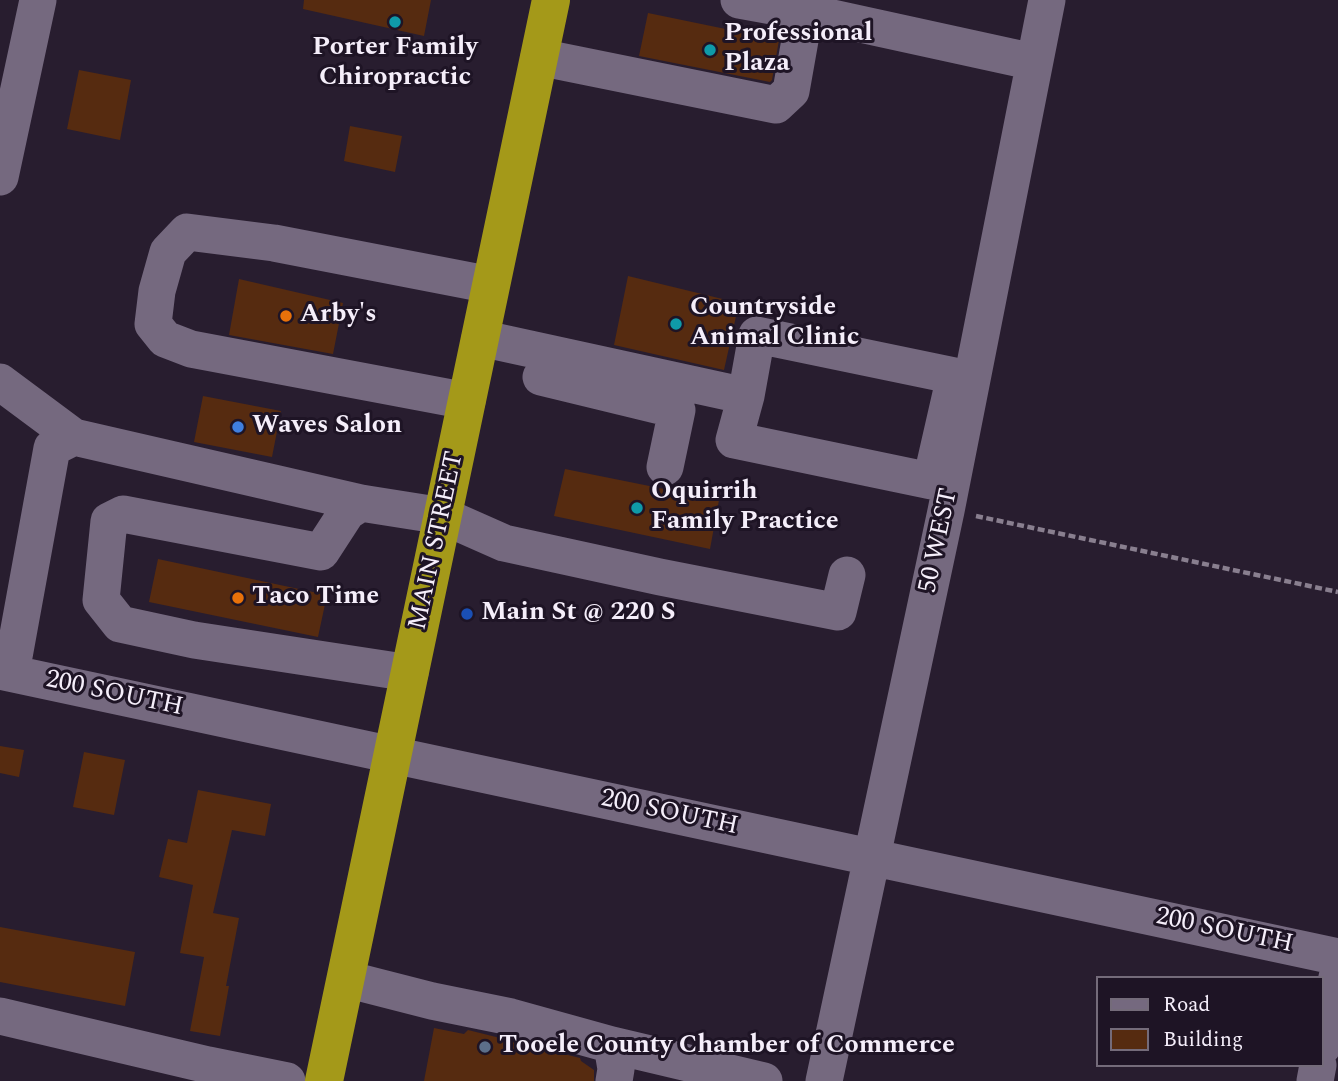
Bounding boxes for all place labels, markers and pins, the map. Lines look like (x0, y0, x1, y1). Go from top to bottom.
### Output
marker: Porter Family Chiropractic (387, 14, 403, 30)
place label: Professional Plaza (724, 19, 872, 80)
place label: Porter Family Chiropractic (312, 33, 478, 94)
marker: Professional Plaza (702, 42, 718, 58)
place label: Countryside Animal Clinic (690, 293, 859, 354)
place label: Arby's (300, 300, 377, 332)
marker: Arby's (278, 308, 294, 324)
marker: Countryside Animal Clinic (668, 316, 684, 332)
place label: Waves Salon (252, 411, 402, 443)
marker: Waves Salon (230, 419, 246, 435)
place label: Oquirrih Family Practice (651, 477, 839, 538)
marker: Oquirrih Family Practice (629, 500, 645, 516)
place label: Taco Time (252, 582, 379, 614)
marker: Taco Time (230, 590, 246, 606)
place label: Main St @ 220 S (481, 598, 676, 630)
marker: Main St @ 220 S (459, 606, 475, 622)
place label: Tooele County Chamber of Commerce (499, 1031, 955, 1063)
marker: Tooele County Chamber of Commerce (477, 1039, 493, 1055)

